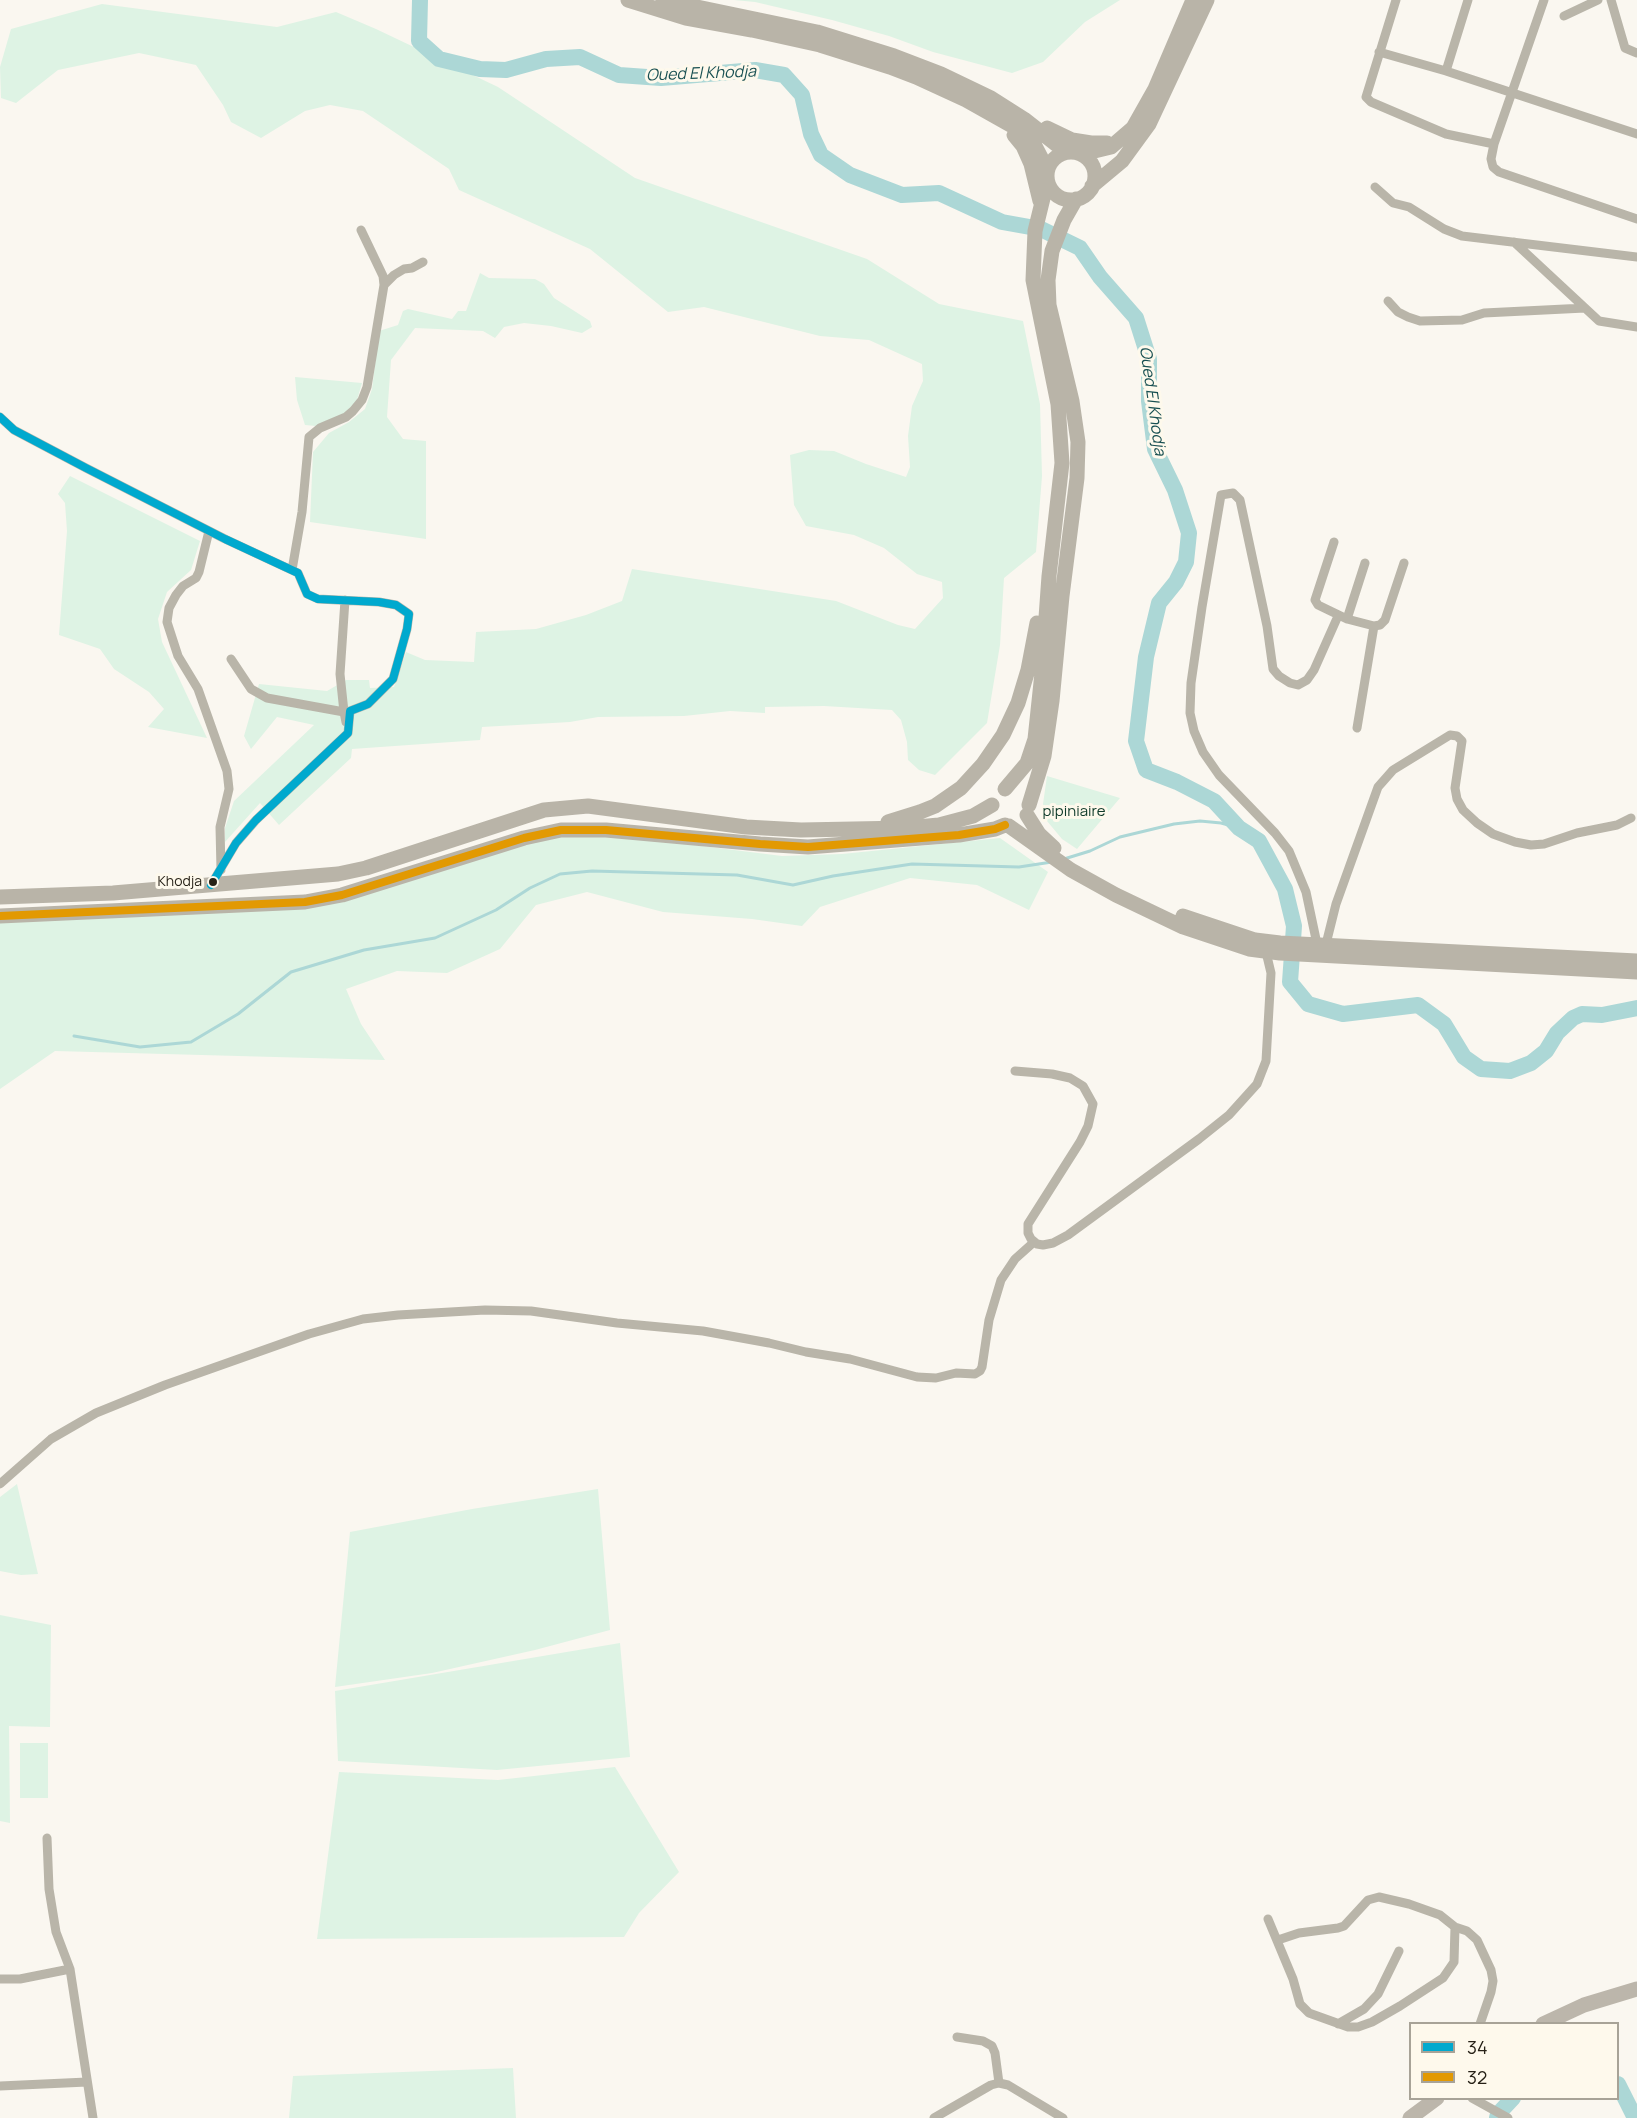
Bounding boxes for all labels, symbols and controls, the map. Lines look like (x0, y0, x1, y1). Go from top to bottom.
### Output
water label: Oued El Khodja (646, 62, 756, 86)
water label: Oued El Khodja (1135, 345, 1169, 457)
park label: pipiniaire (1042, 803, 1106, 821)
place label: Khodja (158, 874, 202, 890)
marker: Khodja (207, 876, 219, 888)
legend (1409, 2022, 1619, 2100)
text: 34 (1467, 2035, 1488, 2059)
text: 32 (1467, 2065, 1487, 2089)

